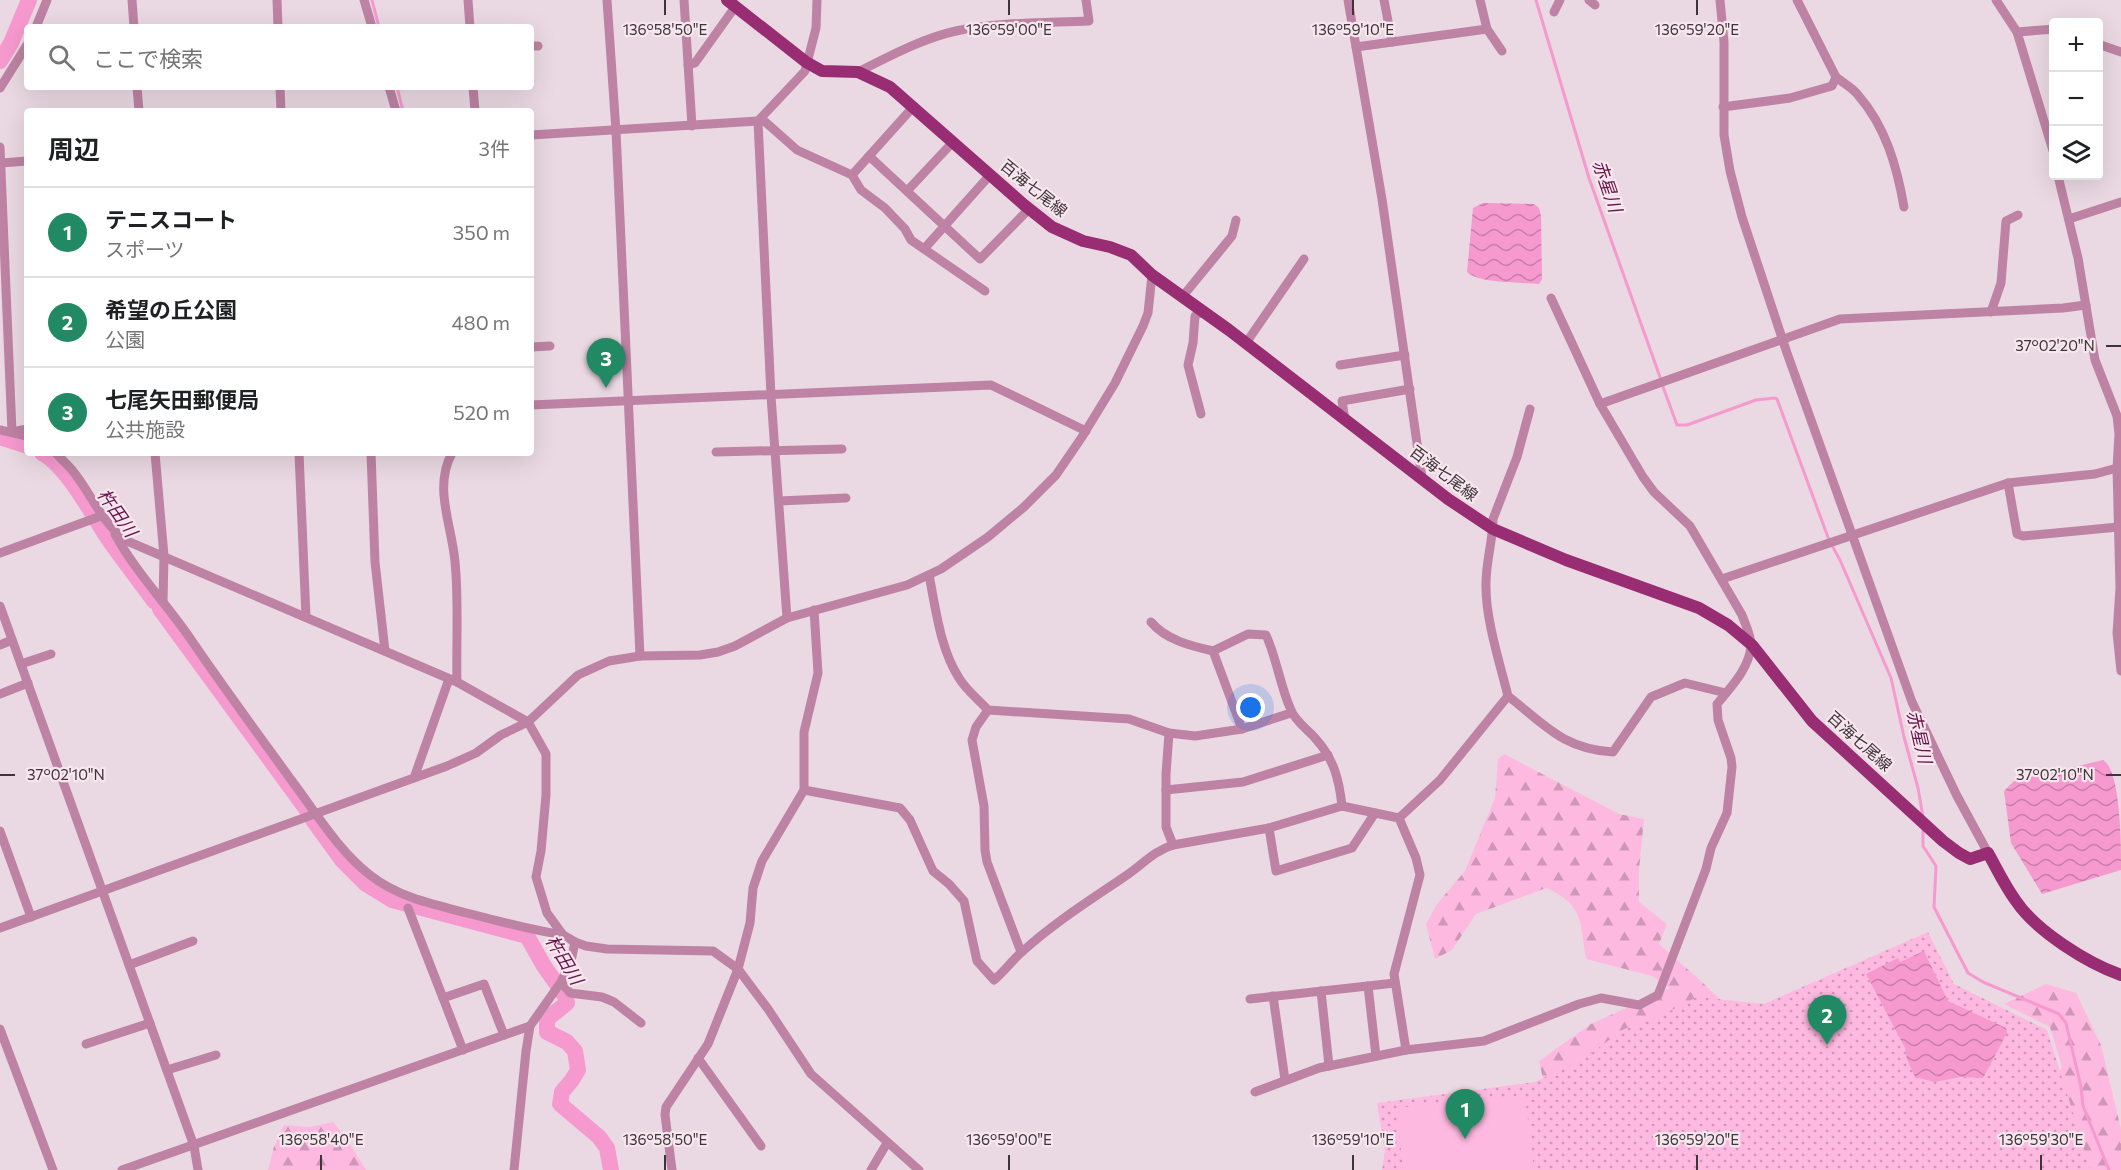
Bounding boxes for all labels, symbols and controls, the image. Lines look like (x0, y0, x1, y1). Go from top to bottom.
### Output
map controls (2049, 18, 2103, 180)
button: + (2049, 18, 2103, 72)
text: 136°58'50"E (623, 20, 707, 38)
text: 136°59'00"E (966, 20, 1052, 38)
text: 136°59'10"E (1312, 20, 1394, 38)
text: 136°59'20"E (1655, 20, 1739, 38)
search box (24, 24, 534, 90)
icon: search (45, 41, 78, 74)
text: ここで検索 (93, 45, 203, 72)
button: − (2049, 72, 2103, 126)
button: layers (2049, 126, 2103, 180)
text: 周辺 (48, 133, 100, 164)
text: 3件 (479, 136, 510, 160)
street label: 百海七尾線 (997, 155, 1071, 220)
water label: 赤星川 (1589, 157, 1628, 217)
text: テニスコート (105, 206, 237, 233)
text: 1 (63, 220, 72, 244)
text: 350 m (453, 220, 510, 244)
text: スポーツ (105, 237, 185, 261)
text: 希望の丘公園 (105, 296, 237, 323)
text: 2 (62, 310, 73, 334)
text: 480 m (452, 310, 510, 334)
text: 公園 (105, 327, 145, 351)
text: 37°02'20"N (2015, 336, 2095, 354)
pin: 3 (586, 338, 626, 388)
text: 七尾矢田郵便局 (105, 386, 259, 413)
text: 3 (62, 400, 73, 424)
text: 520 m (453, 400, 510, 424)
text: 公共施設 (105, 417, 185, 441)
street label: 百海七尾線 (1407, 441, 1482, 504)
water label: 杵田川 (93, 484, 143, 542)
your location (1236, 693, 1265, 722)
street label: 百海七尾線 (1824, 707, 1896, 774)
water label: 赤星川 (1903, 708, 1937, 768)
text: 37°02'10"N (27, 765, 105, 783)
text: 37°02'10"N (2016, 765, 2094, 783)
water label: 杵田川 (542, 931, 589, 990)
pin: 2 (1808, 996, 1846, 1045)
pin: 1 (1446, 1090, 1484, 1139)
text: 136°58'40"E (278, 1130, 364, 1148)
text: 136°58'50"E (623, 1130, 707, 1148)
text: 136°59'00"E (966, 1130, 1052, 1148)
text: 136°59'10"E (1312, 1130, 1394, 1148)
text: 136°59'20"E (1655, 1130, 1739, 1148)
text: 136°59'30"E (1999, 1130, 2083, 1148)

